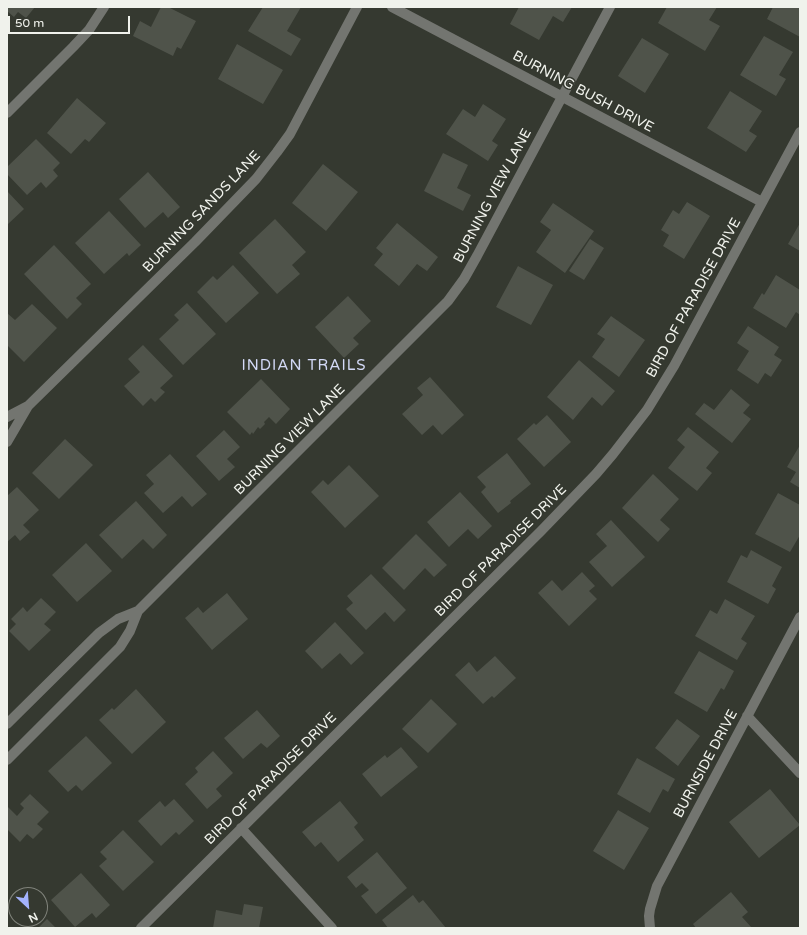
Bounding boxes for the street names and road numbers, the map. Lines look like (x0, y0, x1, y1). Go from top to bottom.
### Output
street label: BURNING BUSH DRIVE (510, 48, 656, 136)
street label: BURNING VIEW LANE (450, 126, 536, 266)
street label: BURNING SANDS LANE (140, 148, 264, 276)
street label: BIRD OF PARADISE DRIVE (643, 215, 745, 381)
street label: BURNING VIEW LANE (231, 381, 349, 499)
street label: BIRD OF PARADISE DRIVE (431, 481, 571, 621)
street label: BURNSIDE DRIVE (670, 707, 742, 821)
street label: BIRD OF PARADISE DRIVE (201, 709, 341, 849)

